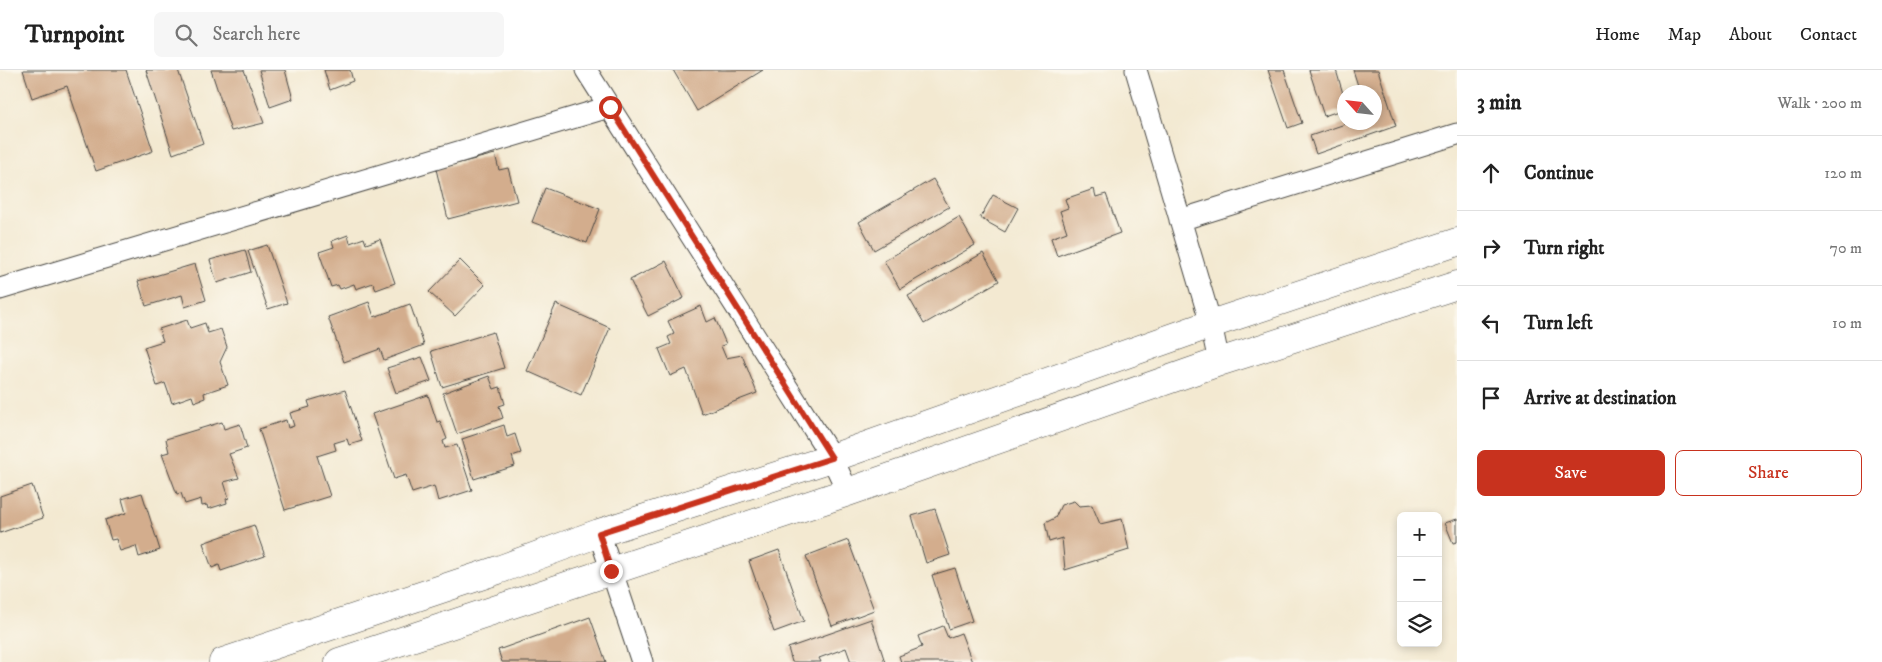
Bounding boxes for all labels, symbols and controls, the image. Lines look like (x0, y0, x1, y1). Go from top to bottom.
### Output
search box (154, 12, 504, 57)
text: Turnpoint (25, 20, 124, 50)
icon: search (172, 21, 200, 49)
text: Search here (212, 23, 300, 46)
text: Home (1595, 24, 1640, 46)
text: Map (1668, 24, 1701, 46)
text: About (1729, 24, 1772, 46)
text: Contact (1800, 24, 1857, 46)
north arrow (1337, 85, 1382, 130)
text: 3 min (1477, 90, 1522, 116)
text: Walk · 200 m (1778, 93, 1862, 113)
route start (599, 96, 622, 119)
icon: ahead (1477, 159, 1505, 187)
text: Continue (1524, 162, 1594, 185)
text: 120 m (1824, 163, 1862, 183)
icon: right (1477, 234, 1505, 262)
text: Turn right (1524, 237, 1604, 260)
text: 70 m (1830, 238, 1862, 258)
icon: left (1477, 309, 1505, 337)
text: Turn left (1524, 312, 1593, 335)
text: 10 m (1832, 313, 1862, 333)
icon: arrive (1477, 384, 1505, 412)
text: Arrive at destination (1524, 387, 1676, 410)
button: Save (1477, 450, 1665, 496)
button: Share (1675, 450, 1862, 496)
map controls (1397, 512, 1442, 647)
button: + (1397, 512, 1442, 557)
button: − (1397, 557, 1442, 602)
route end (600, 560, 623, 583)
button: layers (1397, 602, 1442, 647)

